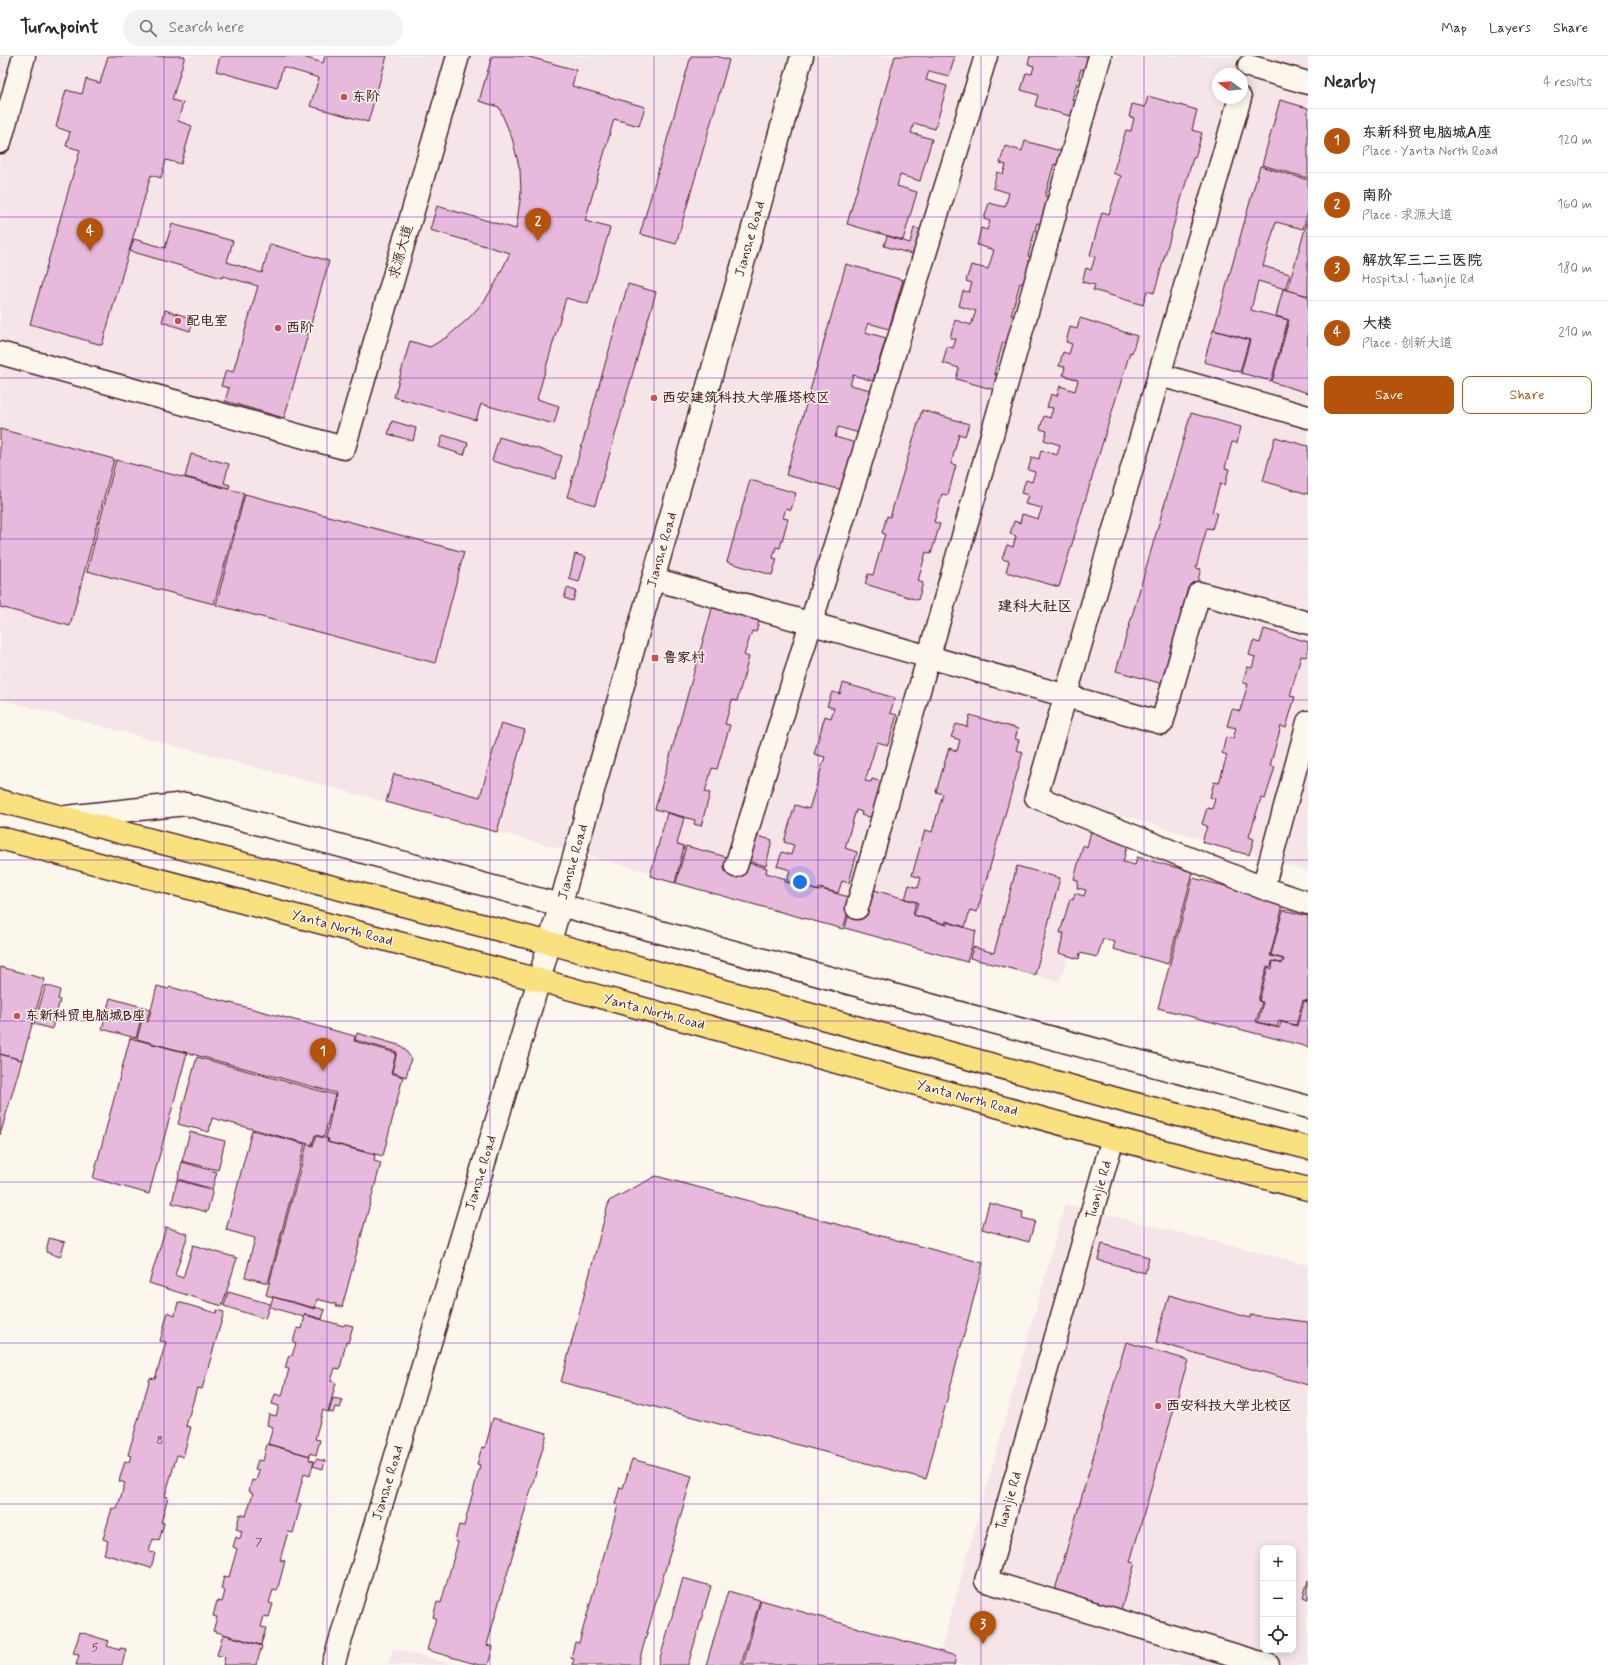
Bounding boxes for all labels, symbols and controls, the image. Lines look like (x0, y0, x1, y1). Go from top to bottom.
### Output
search box (123, 10, 403, 46)
text: Turnpoint (20, 15, 99, 40)
icon: search (137, 17, 159, 39)
text: Search here (169, 18, 244, 38)
text: Map (1441, 19, 1467, 37)
text: Layers (1489, 19, 1531, 37)
text: Share (1553, 19, 1588, 37)
north arrow (1212, 68, 1248, 104)
text: Nearby (1324, 71, 1376, 93)
text: 4 results (1543, 74, 1592, 91)
place label: 东阶 (352, 88, 380, 106)
marker: 东阶 (339, 92, 349, 102)
text: 东新科贸电脑城A座 (1362, 123, 1492, 143)
text: 1 (1334, 132, 1340, 149)
text: 120 m (1558, 132, 1592, 149)
text: Place · Yanta North Road (1362, 143, 1498, 160)
text: 南阶 (1362, 186, 1392, 206)
text: 2 (1334, 196, 1340, 213)
text: 160 m (1557, 196, 1592, 213)
street label: Jianshe Road (731, 199, 769, 279)
text: Place · 求源大道 (1362, 207, 1453, 224)
pin: 2 (525, 208, 551, 241)
pin: 4 (77, 218, 103, 251)
street label: 求源大道 (385, 223, 417, 281)
text: 解放军三二三医院 (1362, 251, 1482, 271)
text: 3 (1334, 260, 1340, 277)
text: 180 m (1557, 260, 1592, 277)
text: Hospital · Tuanjie Rd (1362, 271, 1474, 288)
place label: 配电室 (186, 312, 228, 330)
text: 大楼 (1362, 314, 1392, 334)
marker: 配电室 (173, 316, 183, 326)
place label: 西阶 (286, 319, 314, 337)
marker: 西阶 (273, 323, 283, 333)
text: 4 (1333, 324, 1341, 341)
text: 210 m (1558, 324, 1592, 341)
text: Place · 创新大道 (1362, 335, 1453, 352)
button: Save (1324, 376, 1454, 414)
button: Share (1462, 376, 1592, 414)
place label: 西安建筑科技大学雁塔校区 (662, 389, 830, 407)
marker: 西安建筑科技大学雁塔校区 (649, 393, 659, 403)
street label: Jianshe Road (643, 510, 681, 590)
district label: 建科大社区 (997, 597, 1073, 617)
place label: 鲁家村 (663, 649, 705, 667)
marker: 鲁家村 (650, 653, 660, 663)
street label: Jianshe Road (554, 822, 592, 902)
your location (790, 872, 810, 892)
street label: Yanta North Road (289, 906, 395, 950)
street label: Yanta North Road (601, 990, 707, 1034)
place label: 东新科贸电脑城B座 (25, 1007, 146, 1025)
marker: 东新科贸电脑城B座 (12, 1011, 22, 1021)
pin: 1 (310, 1038, 336, 1071)
street label: Yanta North Road (914, 1076, 1020, 1120)
street label: Jianshe Road (461, 1133, 501, 1213)
street label: Tuanjie Rd (1082, 1159, 1116, 1221)
place label: 西安科技大学北校区 (1166, 1397, 1292, 1415)
marker: 西安科技大学北校区 (1153, 1401, 1163, 1411)
house number: 8 (157, 1433, 163, 1449)
street label: Jianshe Road (368, 1443, 408, 1523)
street label: Tuanjie Rd (992, 1470, 1026, 1532)
house number: 7 (255, 1535, 263, 1551)
map controls (1260, 1545, 1296, 1653)
button: + (1260, 1545, 1296, 1581)
button: − (1260, 1581, 1296, 1617)
pin: 3 (970, 1611, 996, 1644)
button: locate (1260, 1617, 1296, 1653)
house number: 5 (91, 1640, 99, 1656)

